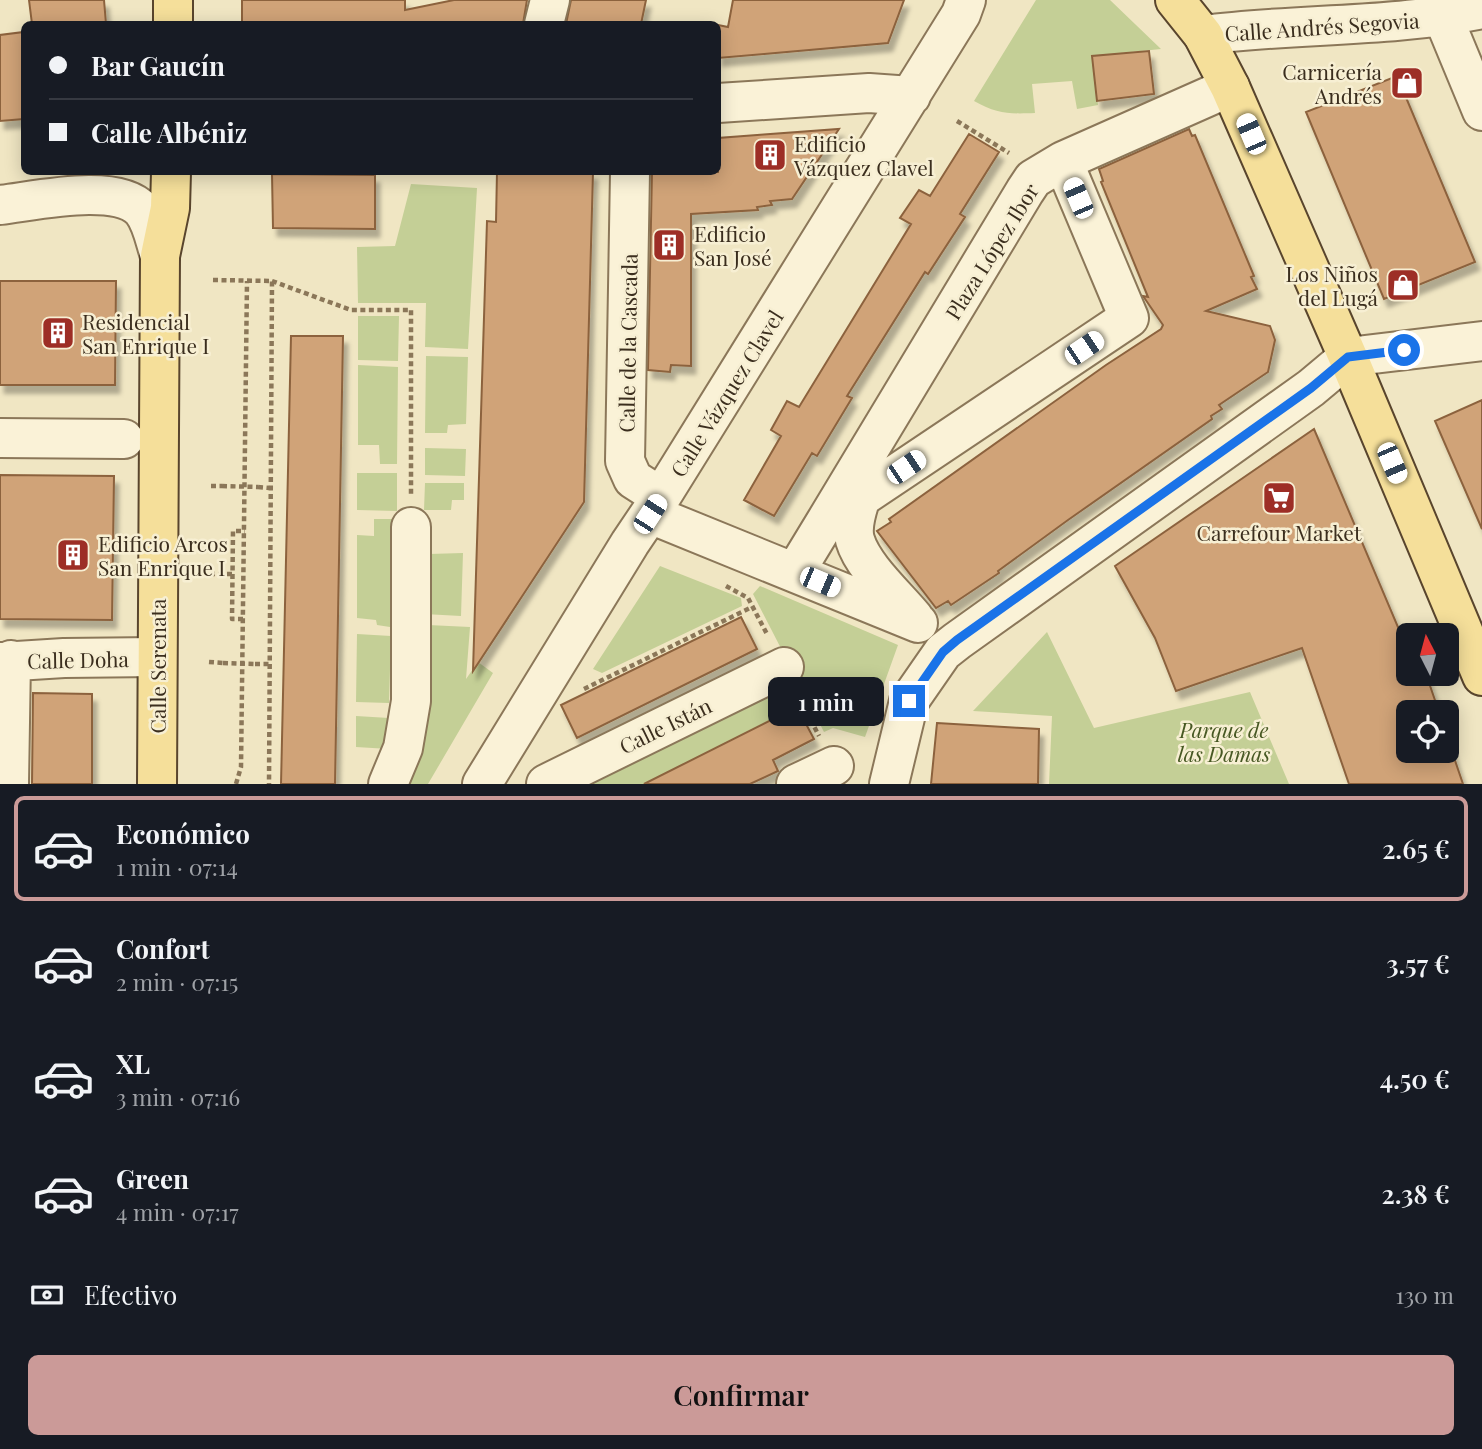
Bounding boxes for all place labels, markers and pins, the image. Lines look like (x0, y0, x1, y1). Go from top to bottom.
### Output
place label: Carnicería Andrés (1282, 57, 1383, 109)
shop icon: Carnicería Andrés (1388, 64, 1426, 102)
place label: Edificio Vázquez Clavel (793, 129, 934, 181)
building icon: Edificio Vázquez Clavel (751, 136, 789, 174)
place label: Edificio San José (694, 219, 772, 271)
building icon: Edificio San José (650, 226, 688, 264)
place label: Los Niños del Lugá (1285, 259, 1379, 311)
shop icon: Los Niños del Lugá (1384, 266, 1422, 304)
place label: Residencial San Enrique I (82, 307, 209, 359)
building icon: Residencial San Enrique I (39, 314, 77, 352)
supermarket icon: Carrefour Market (1260, 479, 1298, 517)
place label: Carrefour Market (1197, 518, 1362, 546)
place label: Edificio Arcos San Enrique I (98, 529, 228, 581)
building icon: Edificio Arcos San Enrique I (54, 536, 92, 574)

